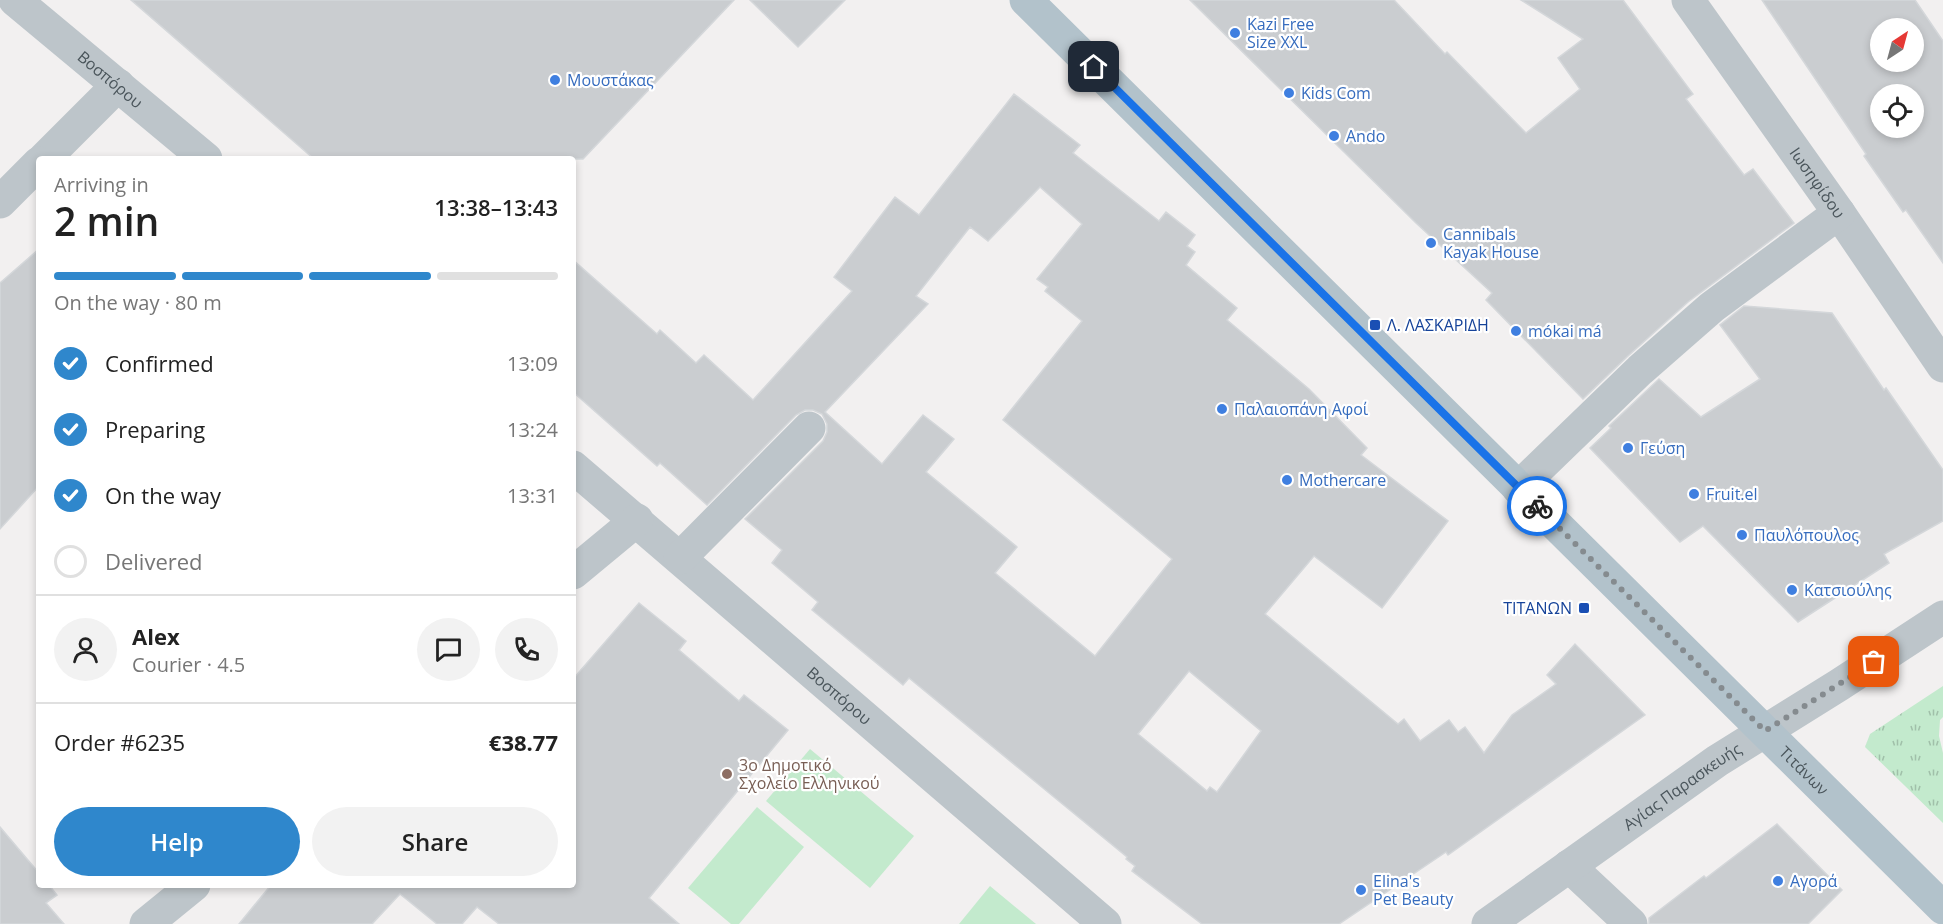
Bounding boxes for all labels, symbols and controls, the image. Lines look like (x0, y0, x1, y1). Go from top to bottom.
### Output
place label: Kazi Free Size XXL (1247, 13, 1314, 53)
north arrow (1870, 18, 1924, 72)
map controls (1870, 18, 1924, 138)
marker: Kazi Free Size XXL (1228, 26, 1242, 40)
pin (1068, 41, 1119, 92)
street label: Βοσπόρου (73, 46, 148, 113)
icon: home (1077, 50, 1110, 83)
place label: Μουστάκας (567, 69, 654, 91)
marker: Μουστάκας (548, 73, 562, 87)
place label: Kids Com (1301, 82, 1371, 104)
button: locate (1870, 84, 1924, 138)
marker: Kids Com (1282, 86, 1296, 100)
place label: Ando (1346, 125, 1385, 147)
marker: Ando (1327, 129, 1341, 143)
street label: Ιωσηφίδου (1785, 143, 1850, 223)
text: Arriving in (54, 171, 149, 198)
text: 13:38–13:43 (434, 192, 558, 222)
text: 2 min (54, 194, 159, 247)
place label: Cannibals Kayak House (1443, 223, 1539, 263)
marker: Cannibals Kayak House (1424, 236, 1438, 250)
text: On the way · 80 m (54, 289, 222, 316)
place label: Λ. ΛΑΣΚΑΡΙΔΗ (1387, 314, 1489, 336)
marker: Λ. ΛΑΣΚΑΡΙΔΗ (1368, 318, 1382, 332)
place label: mókai má (1528, 320, 1602, 342)
marker: mókai má (1509, 324, 1523, 338)
icon: check (54, 347, 87, 380)
text: Confirmed (105, 348, 214, 378)
text: 13:09 (507, 350, 558, 377)
place label: Παλαιοπάνη Αφοί (1234, 398, 1369, 420)
marker: Παλαιοπάνη Αφοί (1215, 402, 1229, 416)
icon: check (54, 413, 87, 446)
text: Preparing (105, 414, 205, 444)
text: 13:24 (507, 416, 558, 443)
place label: Γεύση (1640, 437, 1685, 459)
marker: Γεύση (1621, 441, 1635, 455)
place label: Mothercare (1299, 469, 1386, 491)
marker: Mothercare (1280, 473, 1294, 487)
courier (1507, 476, 1567, 536)
icon: check (54, 479, 87, 512)
text: On the way (105, 480, 221, 510)
text: 13:31 (507, 482, 558, 509)
place label: Fruit.el (1706, 483, 1758, 505)
marker: Fruit.el (1687, 487, 1701, 501)
icon: bike (1521, 490, 1554, 523)
place label: Παυλόπουλος (1754, 524, 1859, 546)
marker: Παυλόπουλος (1735, 528, 1749, 542)
text: Delivered (105, 546, 203, 576)
place label: Κατσιούλης (1804, 579, 1892, 601)
marker: Κατσιούλης (1785, 583, 1799, 597)
place label: ΤΙΤΑΝΩΝ (1503, 597, 1572, 619)
marker: ΤΙΤΑΝΩΝ (1577, 601, 1591, 615)
button: person (54, 618, 117, 681)
button: chat (417, 618, 480, 681)
button: phone (495, 618, 558, 681)
text: Alex (132, 621, 180, 651)
pin (1848, 636, 1899, 687)
icon: bag (1857, 645, 1890, 678)
text: Courier · 4.5 (132, 651, 245, 678)
street label: Βοσπόρου (802, 662, 876, 730)
text: Order #6235 (54, 727, 185, 757)
text: €38.77 (489, 727, 558, 757)
street label: Αγίας Παρασκευής (1619, 737, 1746, 835)
street label: Τιτάνων (1775, 741, 1834, 800)
place label: 3ο Δημοτικό Σχολείο Ελληνικού (739, 754, 880, 794)
marker: 3ο Δημοτικό Σχολείο Ελληνικού (720, 767, 734, 781)
button: Help (54, 807, 300, 876)
button: Share (312, 807, 558, 876)
place label: Elina's Pet Beauty (1373, 870, 1454, 910)
place label: Αγορά (1790, 870, 1838, 892)
marker: Αγορά (1771, 874, 1785, 888)
marker: Elina's Pet Beauty (1354, 883, 1368, 897)

